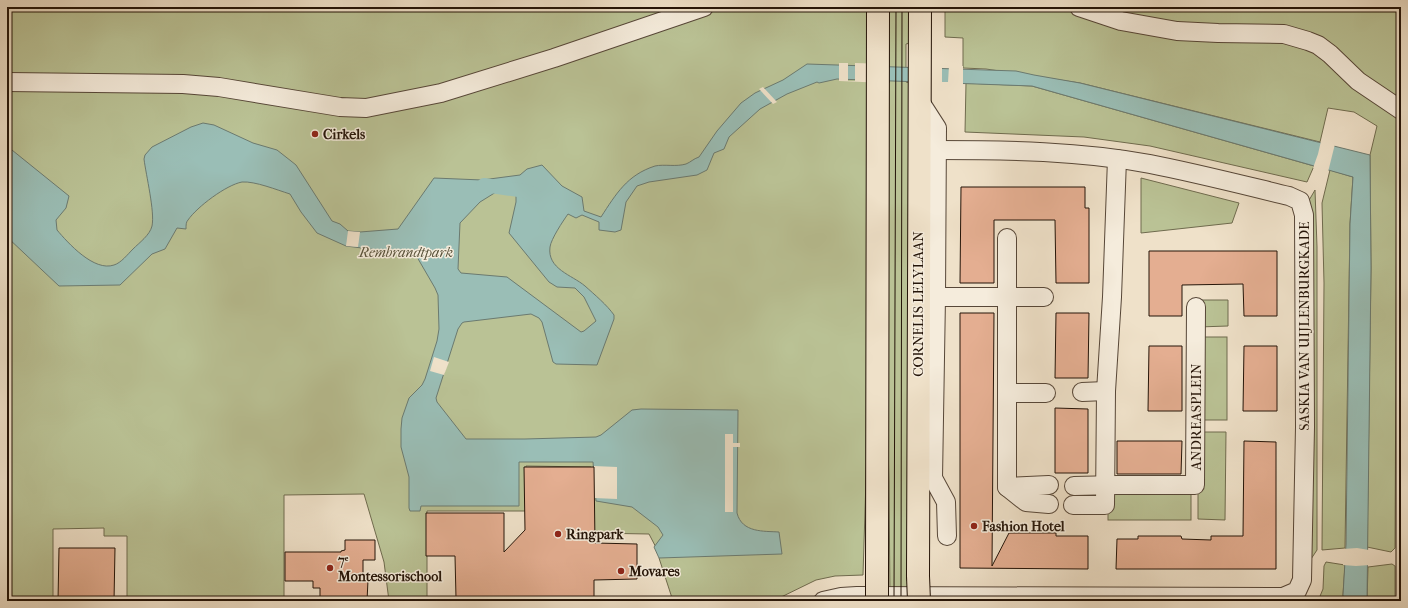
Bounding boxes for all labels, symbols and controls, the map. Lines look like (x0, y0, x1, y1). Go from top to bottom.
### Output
place label: Cirkels (323, 126, 366, 143)
marker: Cirkels (310, 129, 320, 139)
street label: SASKIA VAN UIJLENBURGKADE (1296, 221, 1313, 431)
street label: CORNELIS LELYLAAN (910, 231, 927, 377)
park label: Rembrandtpark (358, 244, 453, 261)
street label: ANDREASPLEIN (1188, 363, 1205, 471)
place label: Fashion Hotel (981, 518, 1065, 535)
marker: Fashion Hotel (969, 521, 979, 531)
place label: Ringpark (566, 526, 624, 543)
marker: Ringpark (553, 529, 563, 539)
place label: 7ᵉ Montessorischool (337, 552, 442, 585)
marker: 7ᵉ Montessorischool (325, 563, 335, 573)
place label: Movares (628, 563, 681, 580)
marker: Movares (616, 566, 626, 576)

